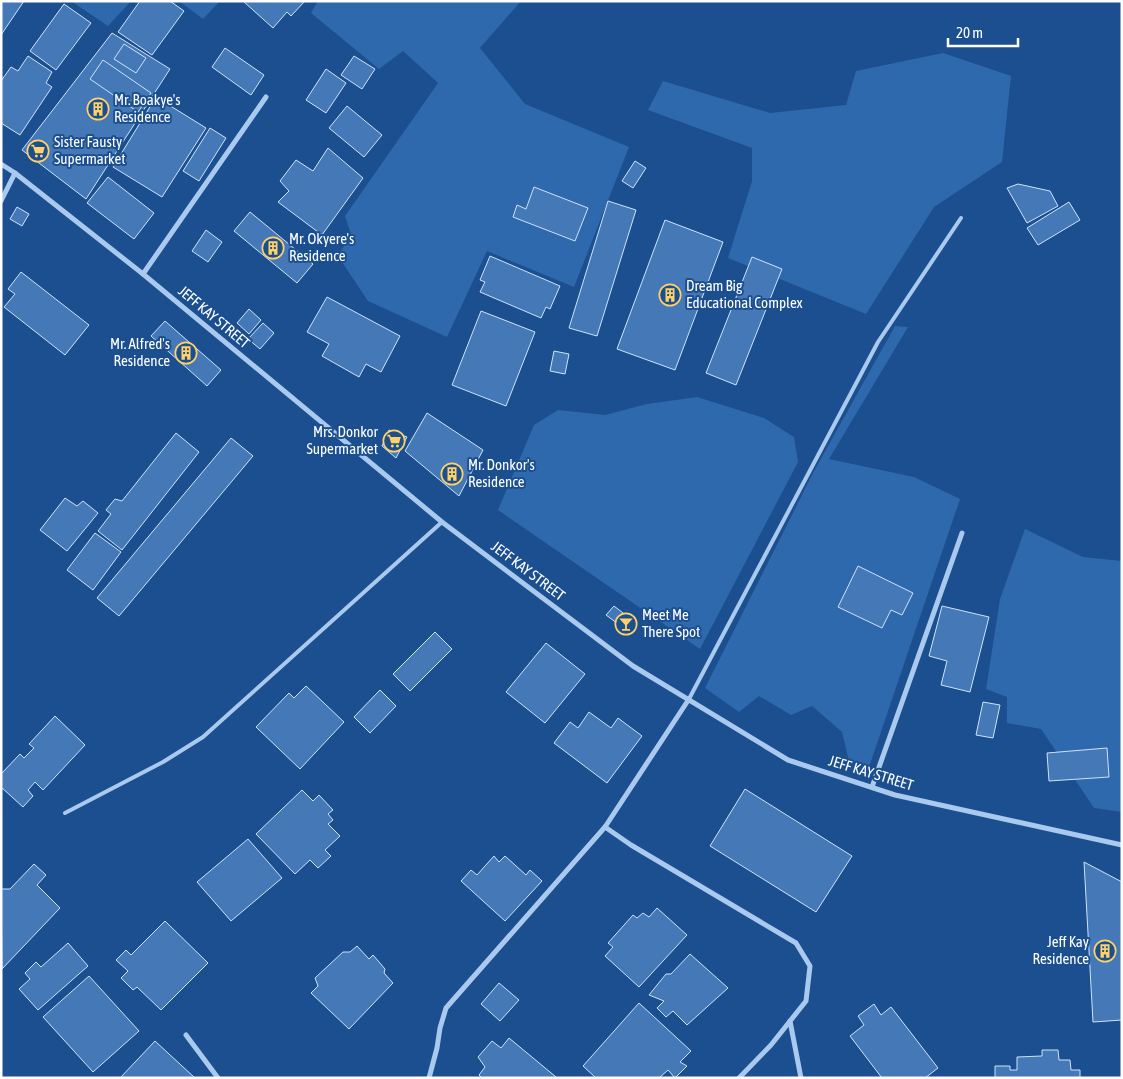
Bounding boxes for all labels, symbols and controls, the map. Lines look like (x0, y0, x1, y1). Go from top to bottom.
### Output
scale bar (948, 15, 1018, 47)
text: 20 m (956, 24, 983, 41)
place label: Mr. Boakye's Residence (114, 91, 180, 125)
building icon: Mr. Boakye's Residence (86, 97, 110, 121)
place label: Sister Fausty Supermarket (54, 133, 126, 167)
supermarket icon: Sister Fausty Supermarket (26, 139, 50, 163)
place label: Mr. Okyere's Residence (289, 230, 354, 264)
building icon: Mr. Okyere's Residence (261, 236, 285, 260)
place label: Dream Big Educational Complex (686, 277, 803, 311)
street label: JEFF KAY STREET (175, 282, 254, 352)
building icon: Dream Big Educational Complex (658, 283, 682, 307)
place label: Mr. Alfred's Residence (110, 335, 170, 369)
building icon: Mr. Alfred's Residence (174, 341, 198, 365)
place label: Mrs. Donkor Supermarket (306, 423, 379, 457)
supermarket icon: Mrs. Donkor Supermarket (382, 429, 406, 453)
place label: Mr. Donkor's Residence (468, 456, 535, 490)
building icon: Mr. Donkor's Residence (440, 462, 464, 486)
street label: JEFF KAY STREET (488, 537, 569, 604)
place label: Meet Me There Spot (642, 606, 700, 640)
bar icon: Meet Me There Spot (614, 612, 638, 636)
street label: JEFF KAY STREET (827, 752, 916, 794)
place label: Jeff Kay Residence (1032, 933, 1089, 967)
building icon: Jeff Kay Residence (1093, 939, 1117, 963)

